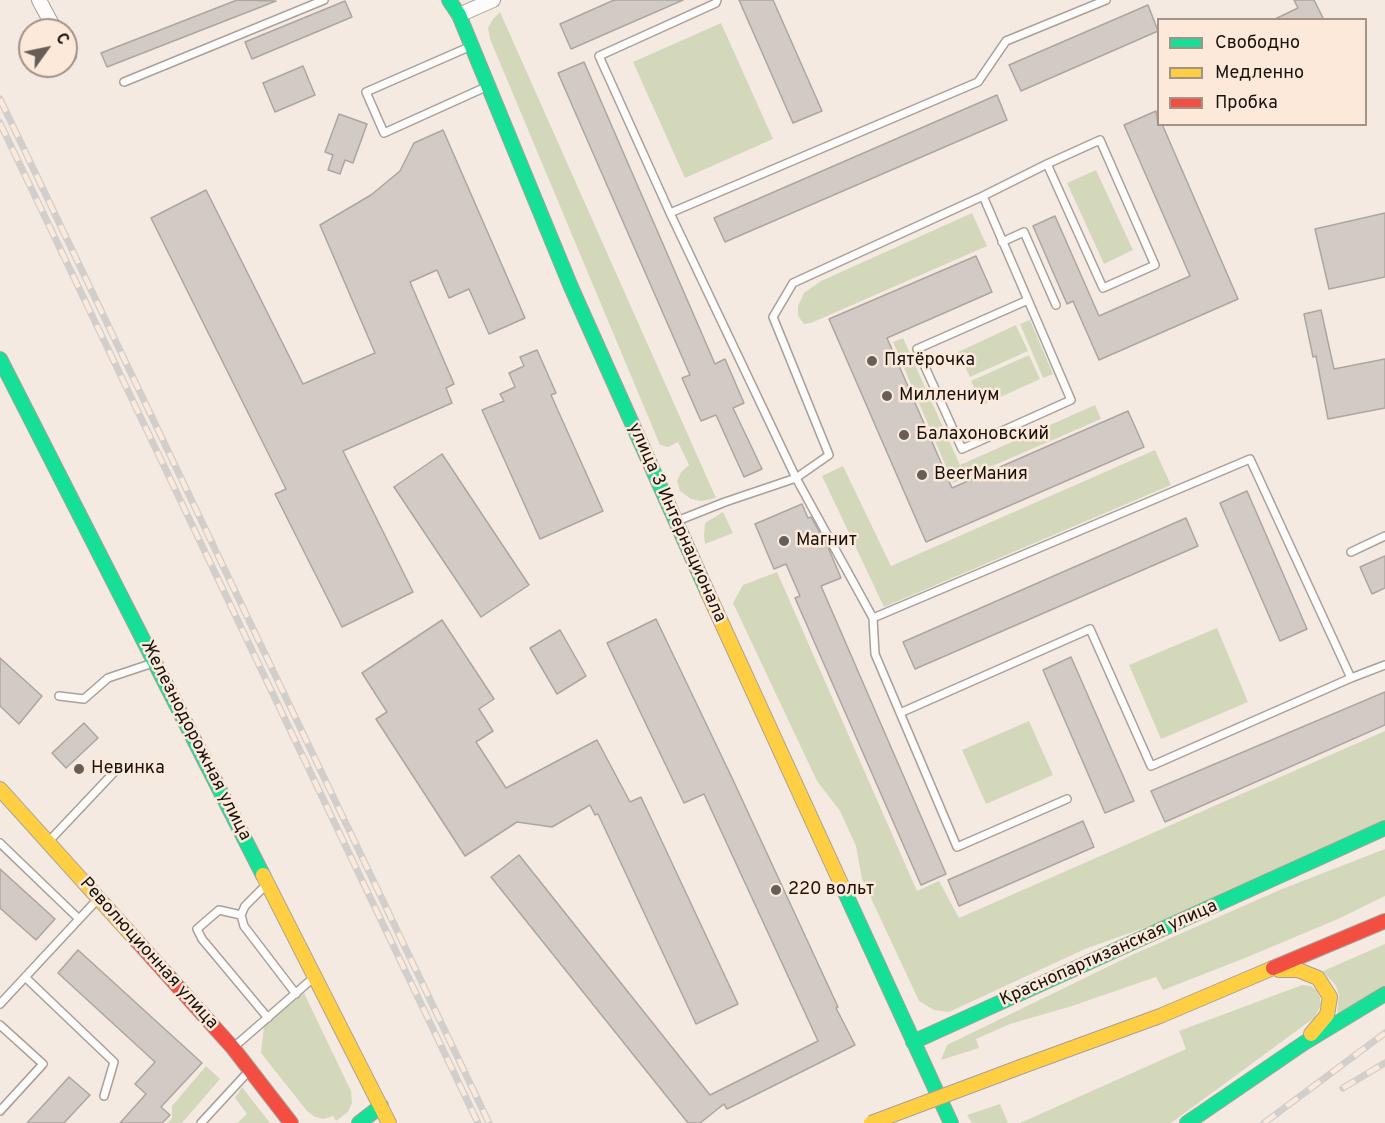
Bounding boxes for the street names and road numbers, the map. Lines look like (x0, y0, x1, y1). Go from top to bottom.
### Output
street label: улица 3 Интернационала (622, 420, 730, 626)
street label: Железнодорожная улица (135, 637, 255, 845)
street label: Революционная улица (74, 874, 222, 1034)
street label: Краснопартизанская улица (997, 896, 1221, 1012)

